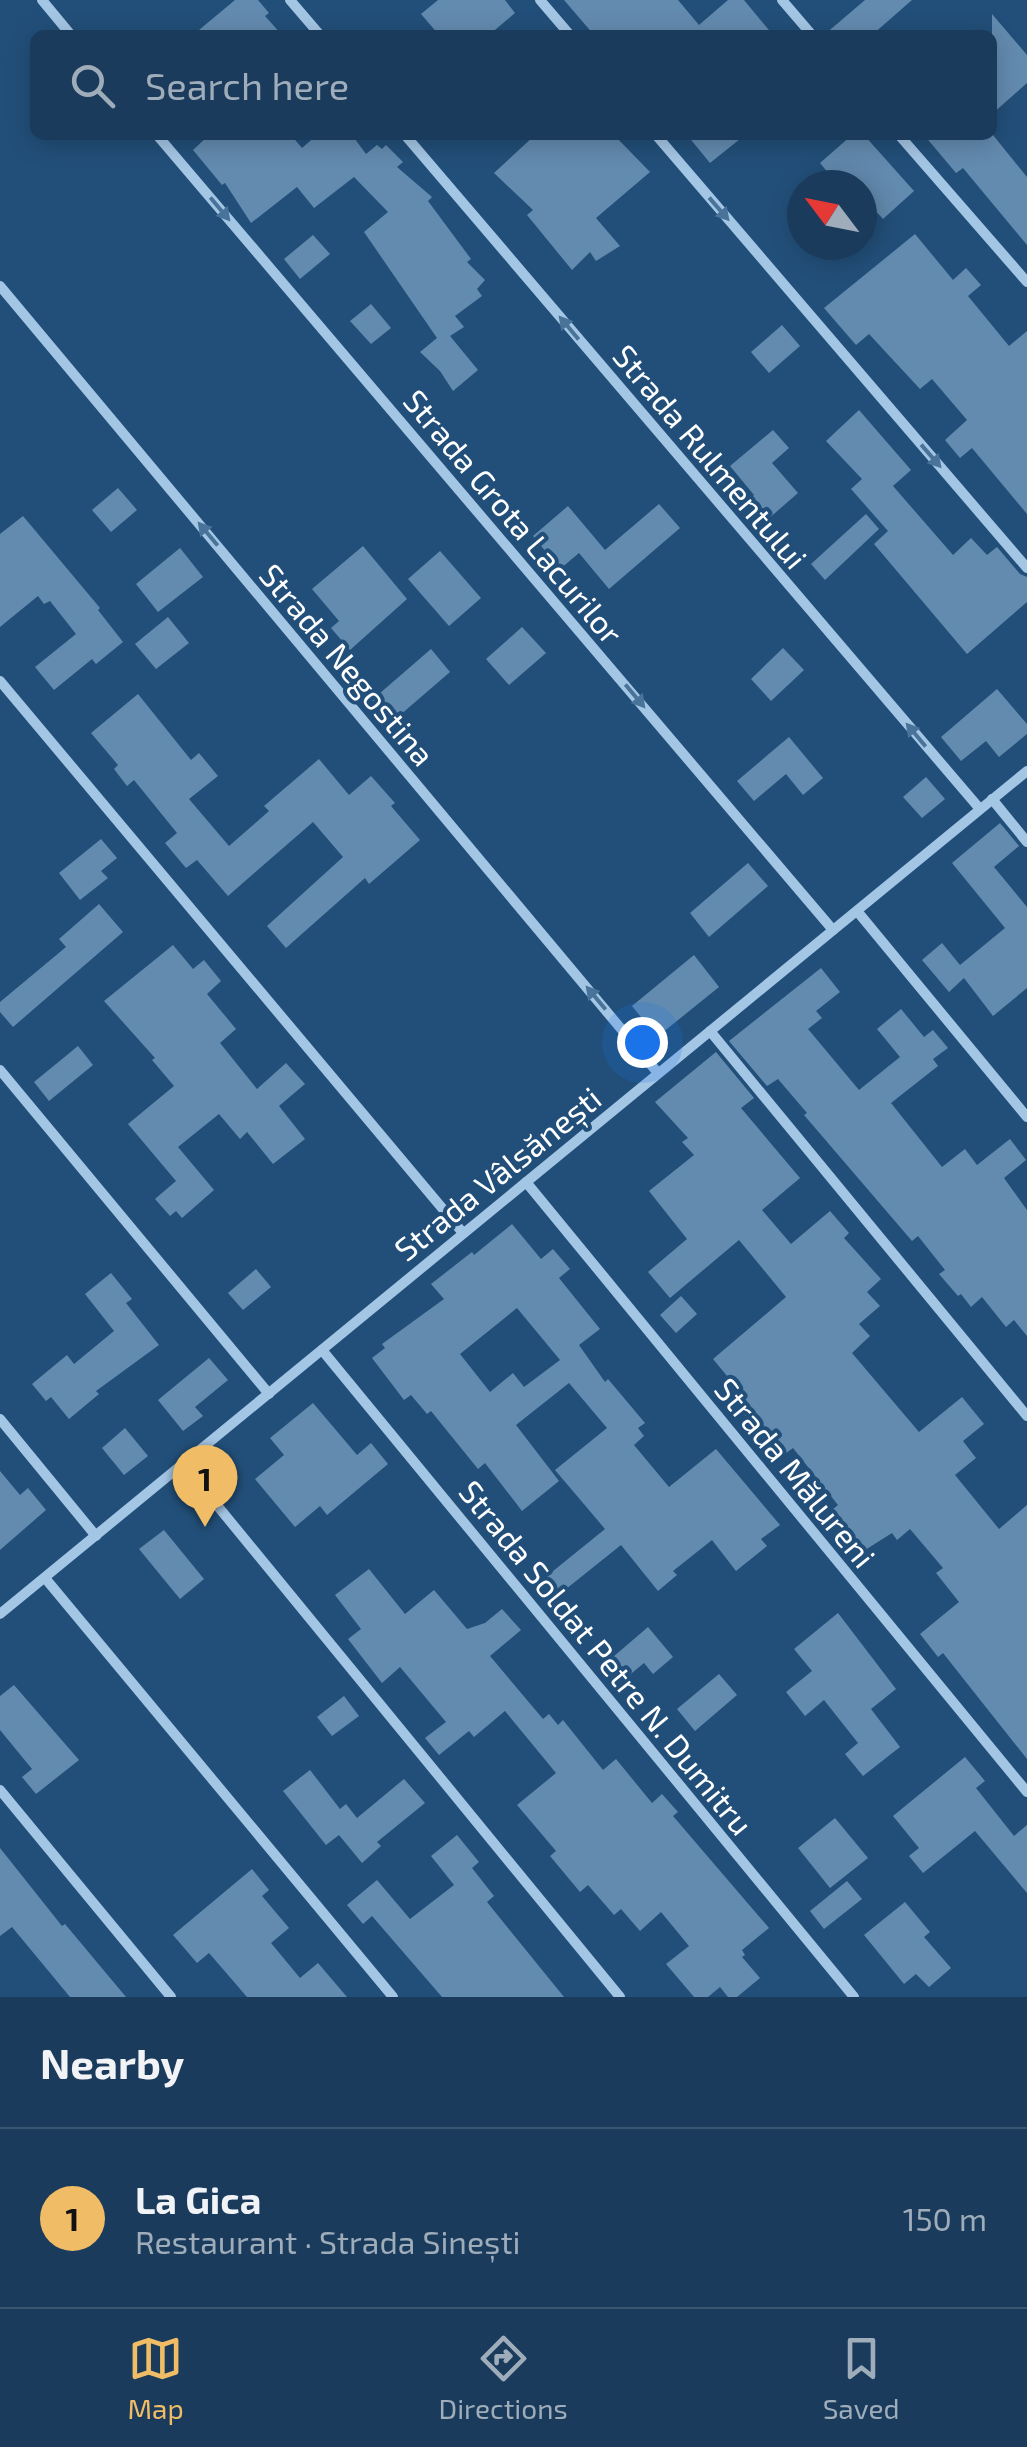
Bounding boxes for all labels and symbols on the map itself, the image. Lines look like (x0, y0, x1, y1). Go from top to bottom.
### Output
north arrow (787, 170, 877, 260)
one-way arrow (708, 196, 730, 221)
one-way arrow (208, 197, 230, 222)
one-way arrow (559, 315, 581, 340)
street label: Strada Rulmentului (606, 336, 816, 576)
street label: Strada Grota Lacurilor (397, 381, 632, 651)
one-way arrow (919, 443, 941, 468)
one-way arrow (197, 522, 219, 547)
street label: Strada Negostina (253, 555, 443, 773)
one-way arrow (623, 684, 645, 709)
one-way arrow (906, 723, 928, 748)
one-way arrow (586, 986, 607, 1011)
your location (617, 1017, 668, 1068)
street label: Strada Vâlsănești (386, 1078, 610, 1270)
street label: Strada Mălureni (708, 1370, 884, 1574)
pin: 1 (172, 1444, 238, 1527)
street label: Strada Soldat Petre N. Dumitru (452, 1472, 762, 1842)

